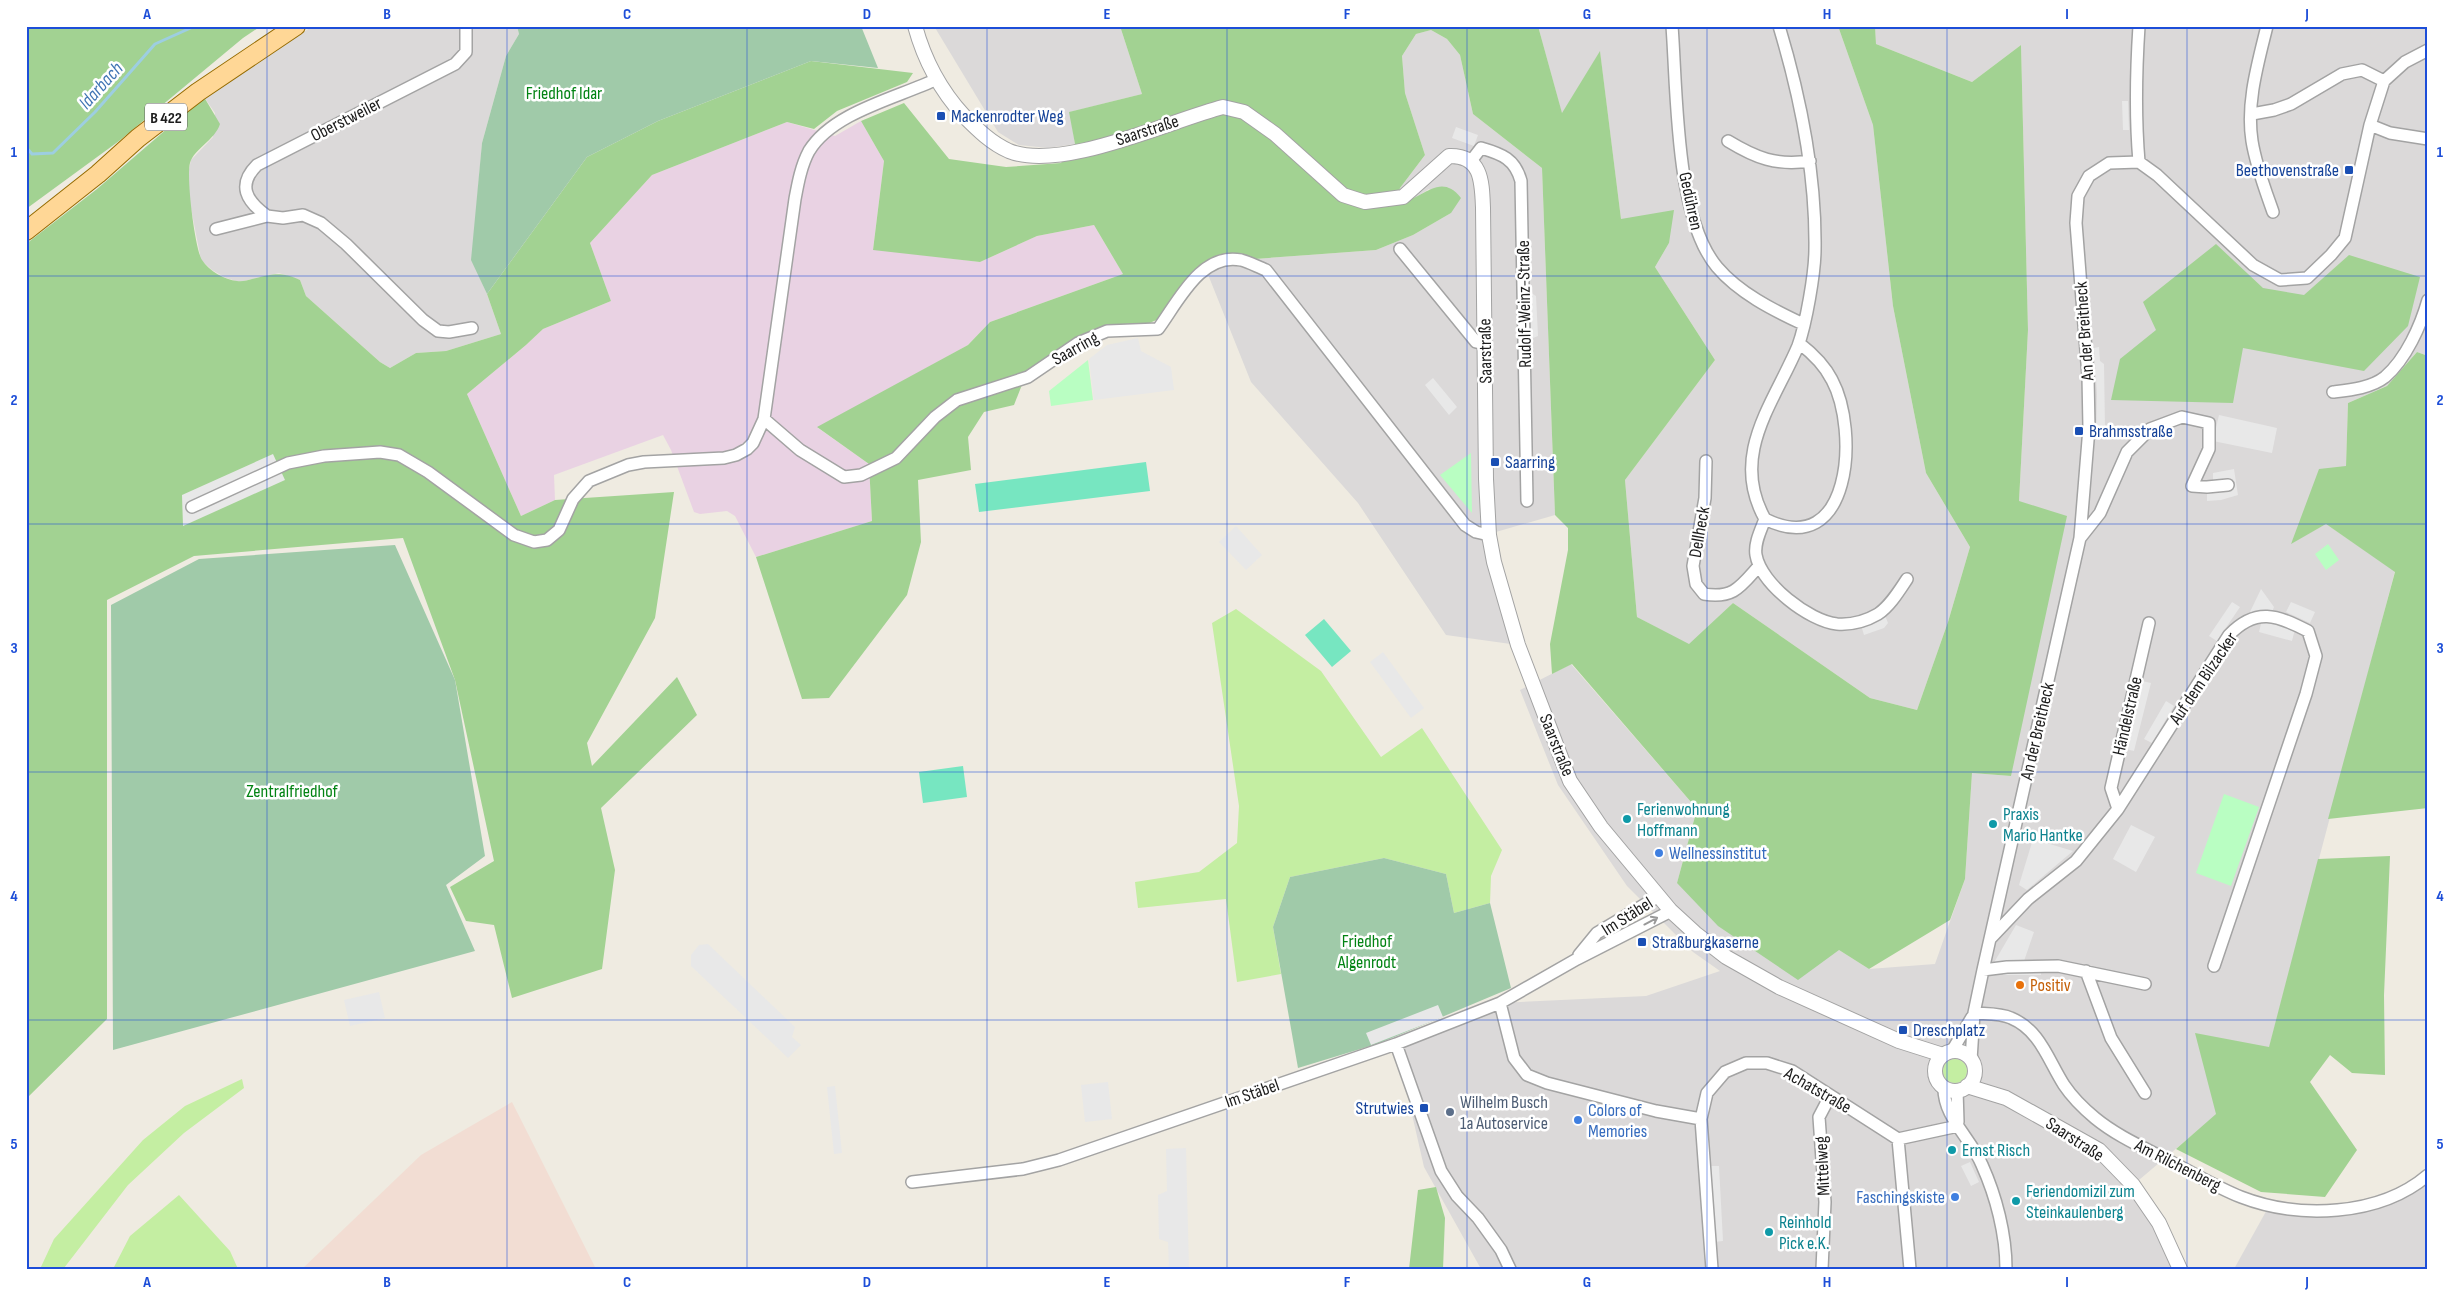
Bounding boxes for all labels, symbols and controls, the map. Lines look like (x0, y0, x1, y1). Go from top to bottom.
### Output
text: A (142, 5, 151, 24)
text: B (383, 5, 391, 24)
text: C (623, 5, 631, 24)
text: D (863, 5, 871, 24)
text: E (1104, 5, 1111, 24)
text: F (1344, 5, 1351, 24)
text: G (1583, 5, 1591, 24)
text: H (1823, 5, 1831, 24)
text: I (2065, 5, 2069, 24)
text: J (2304, 5, 2309, 24)
water label: Idarbach (74, 58, 128, 114)
park label: Friedhof Idar (526, 83, 602, 104)
street label: Oberstweiler (307, 93, 385, 146)
road number: B 422 (145, 104, 187, 130)
place label: Mackenrodter Weg (951, 106, 1064, 127)
marker: Mackenrodter Weg (935, 110, 947, 122)
street label: Saarstraße (1113, 110, 1181, 151)
text: 1 (11, 143, 18, 162)
text: 1 (2437, 143, 2444, 162)
place label: Beethovenstraße (2236, 160, 2339, 181)
marker: Beethovenstraße (2343, 164, 2355, 176)
street label: Gedühren (1674, 170, 1707, 232)
street label: Rudolf-Weinz-Straße (1513, 240, 1536, 368)
street label: An der Breitheck (2071, 281, 2099, 382)
street label: Saarstraße (1474, 318, 1497, 384)
street label: Saarring (1048, 327, 1102, 370)
text: 2 (10, 391, 18, 410)
text: 2 (2436, 391, 2444, 410)
place label: Brahmsstraße (2089, 421, 2173, 442)
marker: Brahmsstraße (2073, 425, 2085, 437)
place label: Saarring (1505, 452, 1555, 473)
marker: Saarring (1489, 456, 1501, 468)
street label: Dellheck (1685, 505, 1714, 559)
street label: Auf dem Bilzacker (2164, 628, 2242, 729)
text: 3 (10, 639, 18, 658)
text: 3 (2436, 639, 2444, 658)
street label: Händelstraße (2108, 675, 2147, 758)
street label: An der Breitheck (2016, 680, 2059, 783)
street label: Saarstraße (1535, 711, 1578, 779)
park label: Zentralfriedhof (246, 781, 339, 802)
place label: Ferienwohnung Hoffmann (1637, 799, 1730, 841)
place label: Praxis Mario Hantke (2003, 804, 2083, 846)
marker: Ferienwohnung Hoffmann (1621, 813, 1633, 825)
marker: Praxis Mario Hantke (1987, 818, 1999, 830)
place label: Wellnessinstitut (1669, 843, 1767, 864)
marker: Wellnessinstitut (1653, 847, 1665, 859)
text: 4 (10, 887, 18, 906)
text: 4 (2436, 887, 2444, 906)
street label: Im Stäbel (1598, 893, 1657, 940)
one-way arrow (1644, 916, 1659, 926)
park label: Friedhof Algenrodt (1337, 931, 1397, 973)
place label: Straßburgkaserne (1652, 932, 1759, 953)
marker: Straßburgkaserne (1636, 936, 1648, 948)
place label: Positiv (2030, 975, 2071, 996)
marker: Positiv (2014, 979, 2026, 991)
place label: Dreschplatz (1913, 1020, 1986, 1041)
marker: Dreschplatz (1897, 1024, 1909, 1036)
street label: Achatstraße (1780, 1062, 1855, 1118)
street label: Im Stäbel (1222, 1074, 1282, 1113)
place label: Wilhelm Busch 1a Autoservice (1460, 1092, 1548, 1134)
place label: Strutwies (1355, 1098, 1414, 1119)
place label: Colors of Memories (1588, 1100, 1647, 1142)
marker: Strutwies (1418, 1102, 1430, 1114)
marker: Wilhelm Busch 1a Autoservice (1444, 1106, 1456, 1118)
street label: Saarstraße (2042, 1113, 2108, 1166)
marker: Colors of Memories (1572, 1114, 1584, 1126)
street label: Am Rilchenberg (2130, 1134, 2224, 1196)
text: 5 (10, 1135, 18, 1154)
text: 5 (2436, 1135, 2444, 1154)
street label: Mittelweg (1810, 1136, 1835, 1196)
place label: Ernst Risch (1962, 1140, 2030, 1161)
marker: Ernst Risch (1946, 1144, 1958, 1156)
place label: Feriendomizil zum Steinkaulenberg (2026, 1181, 2135, 1223)
place label: Faschingskiste (1856, 1187, 1945, 1208)
marker: Faschingskiste (1949, 1191, 1961, 1203)
marker: Feriendomizil zum Steinkaulenberg (2010, 1195, 2022, 1207)
place label: Reinhold Pick e.K. (1779, 1212, 1831, 1254)
marker: Reinhold Pick e.K. (1763, 1226, 1775, 1238)
text: A (142, 1273, 151, 1292)
text: B (383, 1273, 391, 1292)
text: C (623, 1273, 631, 1292)
text: D (863, 1273, 871, 1292)
text: E (1104, 1273, 1111, 1292)
text: F (1344, 1273, 1351, 1292)
text: G (1583, 1273, 1591, 1292)
text: H (1823, 1273, 1831, 1292)
text: I (2065, 1273, 2069, 1292)
text: J (2304, 1273, 2309, 1292)

